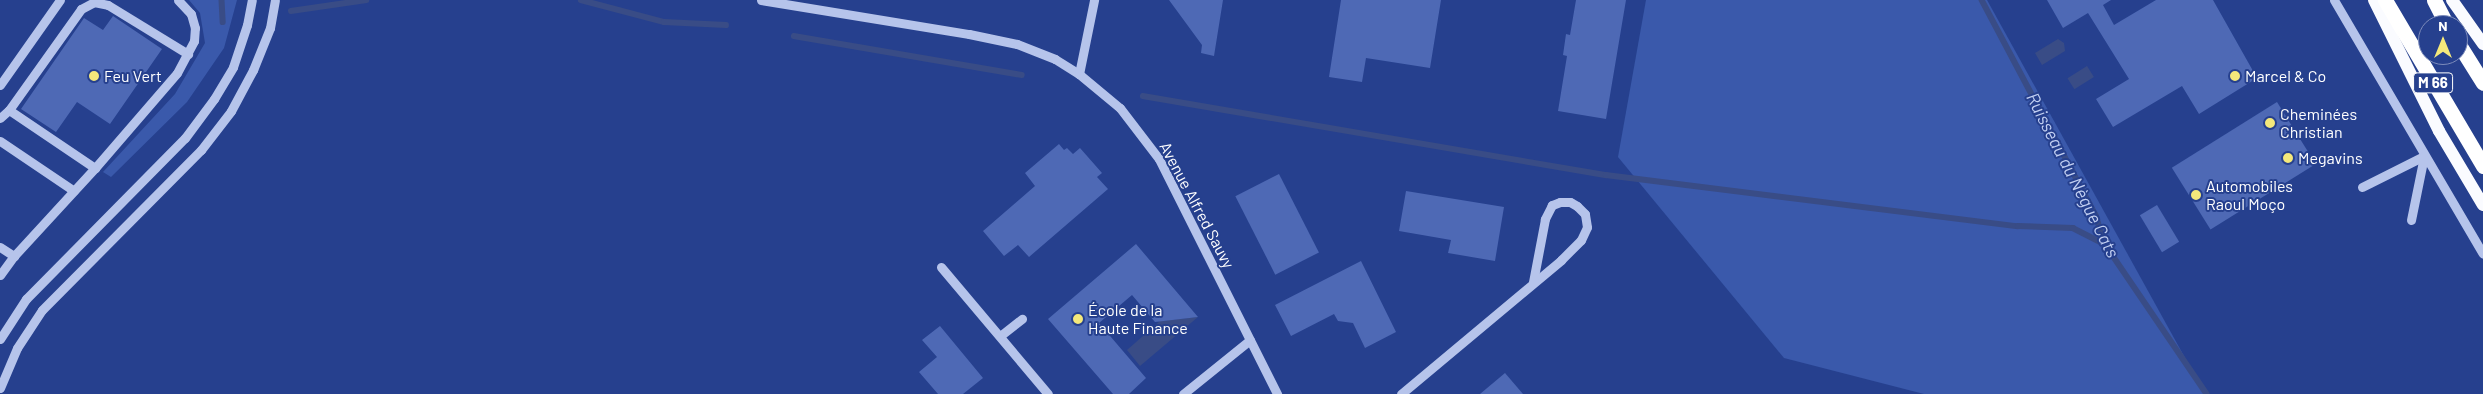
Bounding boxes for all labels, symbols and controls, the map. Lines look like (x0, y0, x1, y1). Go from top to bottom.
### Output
north arrow (2418, 15, 2468, 65)
text: N (2438, 17, 2448, 34)
place label: Feu Vert (104, 66, 162, 86)
place label: Marcel & Co (2245, 66, 2326, 86)
marker: Feu Vert (88, 70, 100, 82)
marker: Marcel & Co (2229, 70, 2241, 82)
road number: M 66 (2413, 70, 2453, 96)
water label: Ruisseau du Nègue Cats (2022, 89, 2124, 261)
place label: Cheminées Christian (2280, 104, 2357, 142)
marker: Cheminées Christian (2264, 117, 2276, 129)
street label: Avenue Alfred Sauvy (1156, 139, 1238, 271)
place label: Megavins (2298, 148, 2363, 168)
marker: Megavins (2282, 152, 2294, 164)
place label: Automobiles Raoul Moço (2206, 176, 2293, 214)
marker: Automobiles Raoul Moço (2190, 189, 2202, 201)
place label: École de la Haute Finance (1088, 300, 1188, 338)
marker: École de la Haute Finance (1072, 313, 1084, 325)

